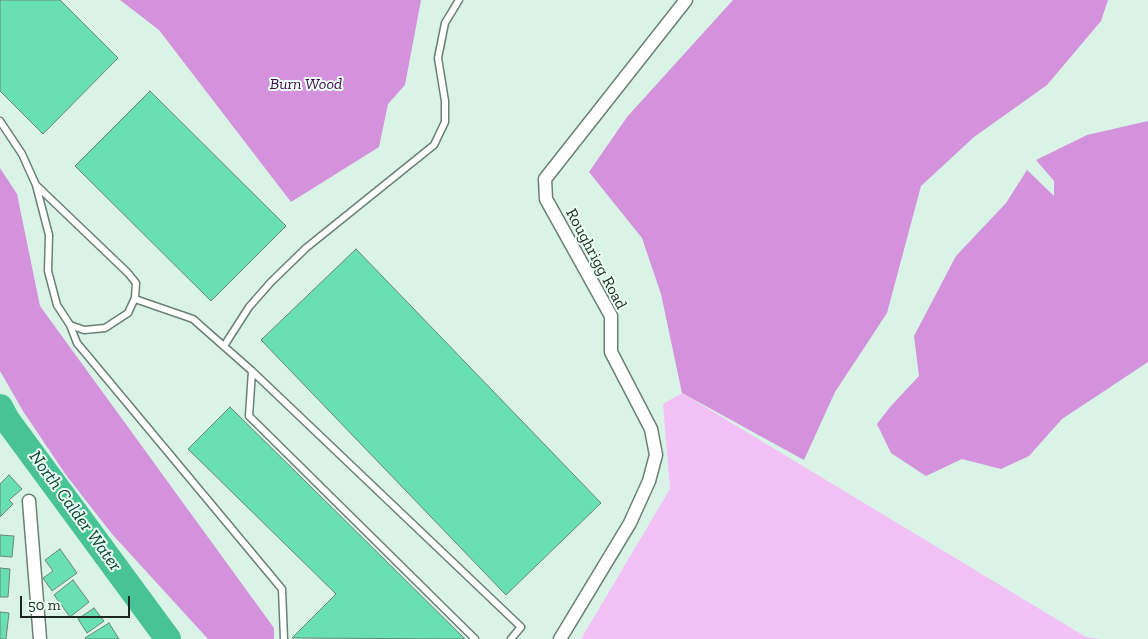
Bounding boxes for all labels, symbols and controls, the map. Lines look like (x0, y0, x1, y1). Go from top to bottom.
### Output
park label: Burn Wood (270, 74, 342, 94)
street label: Roughrigg Road (561, 205, 631, 313)
water label: North Calder Water (24, 447, 126, 575)
scale bar (22, 586, 132, 618)
text: 50 m (28, 596, 61, 614)

